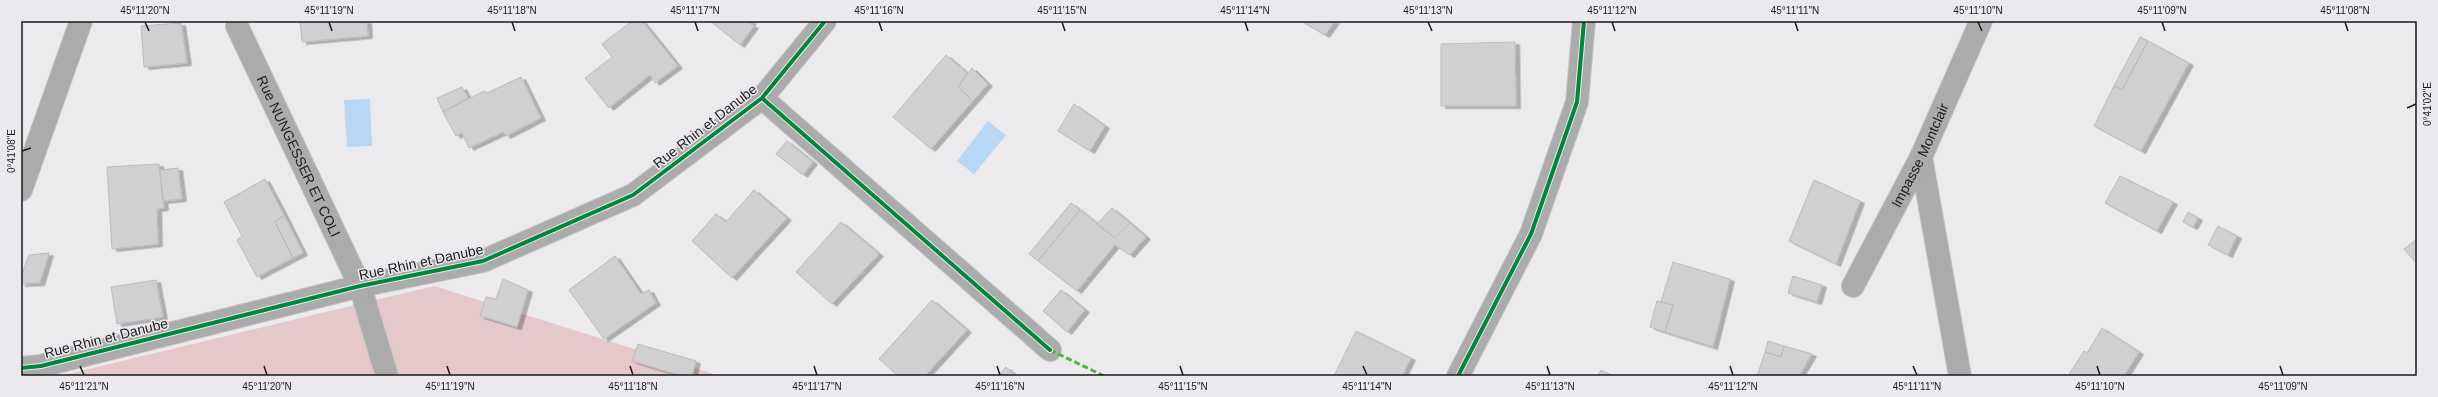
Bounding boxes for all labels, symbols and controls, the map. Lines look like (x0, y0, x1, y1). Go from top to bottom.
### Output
text: 45°11'20"N (120, 5, 170, 16)
text: 45°11'19"N (304, 5, 354, 16)
text: 45°11'18"N (487, 5, 537, 16)
text: 45°11'17"N (670, 5, 720, 16)
text: 45°11'16"N (854, 5, 904, 16)
text: 45°11'15"N (1037, 5, 1087, 16)
text: 45°11'14"N (1220, 5, 1270, 16)
text: 45°11'13"N (1403, 5, 1453, 16)
text: 45°11'12"N (1587, 5, 1637, 16)
text: 45°11'11"N (1771, 5, 1819, 16)
text: 45°11'10"N (1953, 5, 2003, 16)
text: 45°11'09"N (2137, 5, 2187, 16)
text: 45°11'08"N (2320, 5, 2370, 16)
street label: Rue NUNGESSER ET COLI (254, 73, 344, 239)
street label: Rue Rhin et Danube (650, 81, 760, 171)
text: 0°41'02"E (2422, 82, 2433, 126)
street label: Impasse Montclair (1888, 100, 1952, 210)
text: 0°41'08"E (6, 129, 17, 173)
street label: Rue Rhin et Danube (357, 241, 485, 283)
street label: Rue Rhin et Danube (43, 315, 170, 361)
text: 45°11'21"N (59, 381, 109, 392)
text: 45°11'20"N (242, 381, 292, 392)
text: 45°11'19"N (425, 381, 475, 392)
text: 45°11'18"N (608, 381, 658, 392)
text: 45°11'17"N (792, 381, 842, 392)
text: 45°11'16"N (975, 381, 1025, 392)
text: 45°11'15"N (1158, 381, 1208, 392)
text: 45°11'14"N (1342, 381, 1392, 392)
text: 45°11'13"N (1525, 381, 1575, 392)
text: 45°11'12"N (1708, 381, 1758, 392)
text: 45°11'11"N (1893, 381, 1941, 392)
text: 45°11'10"N (2075, 381, 2125, 392)
text: 45°11'09"N (2258, 381, 2308, 392)

